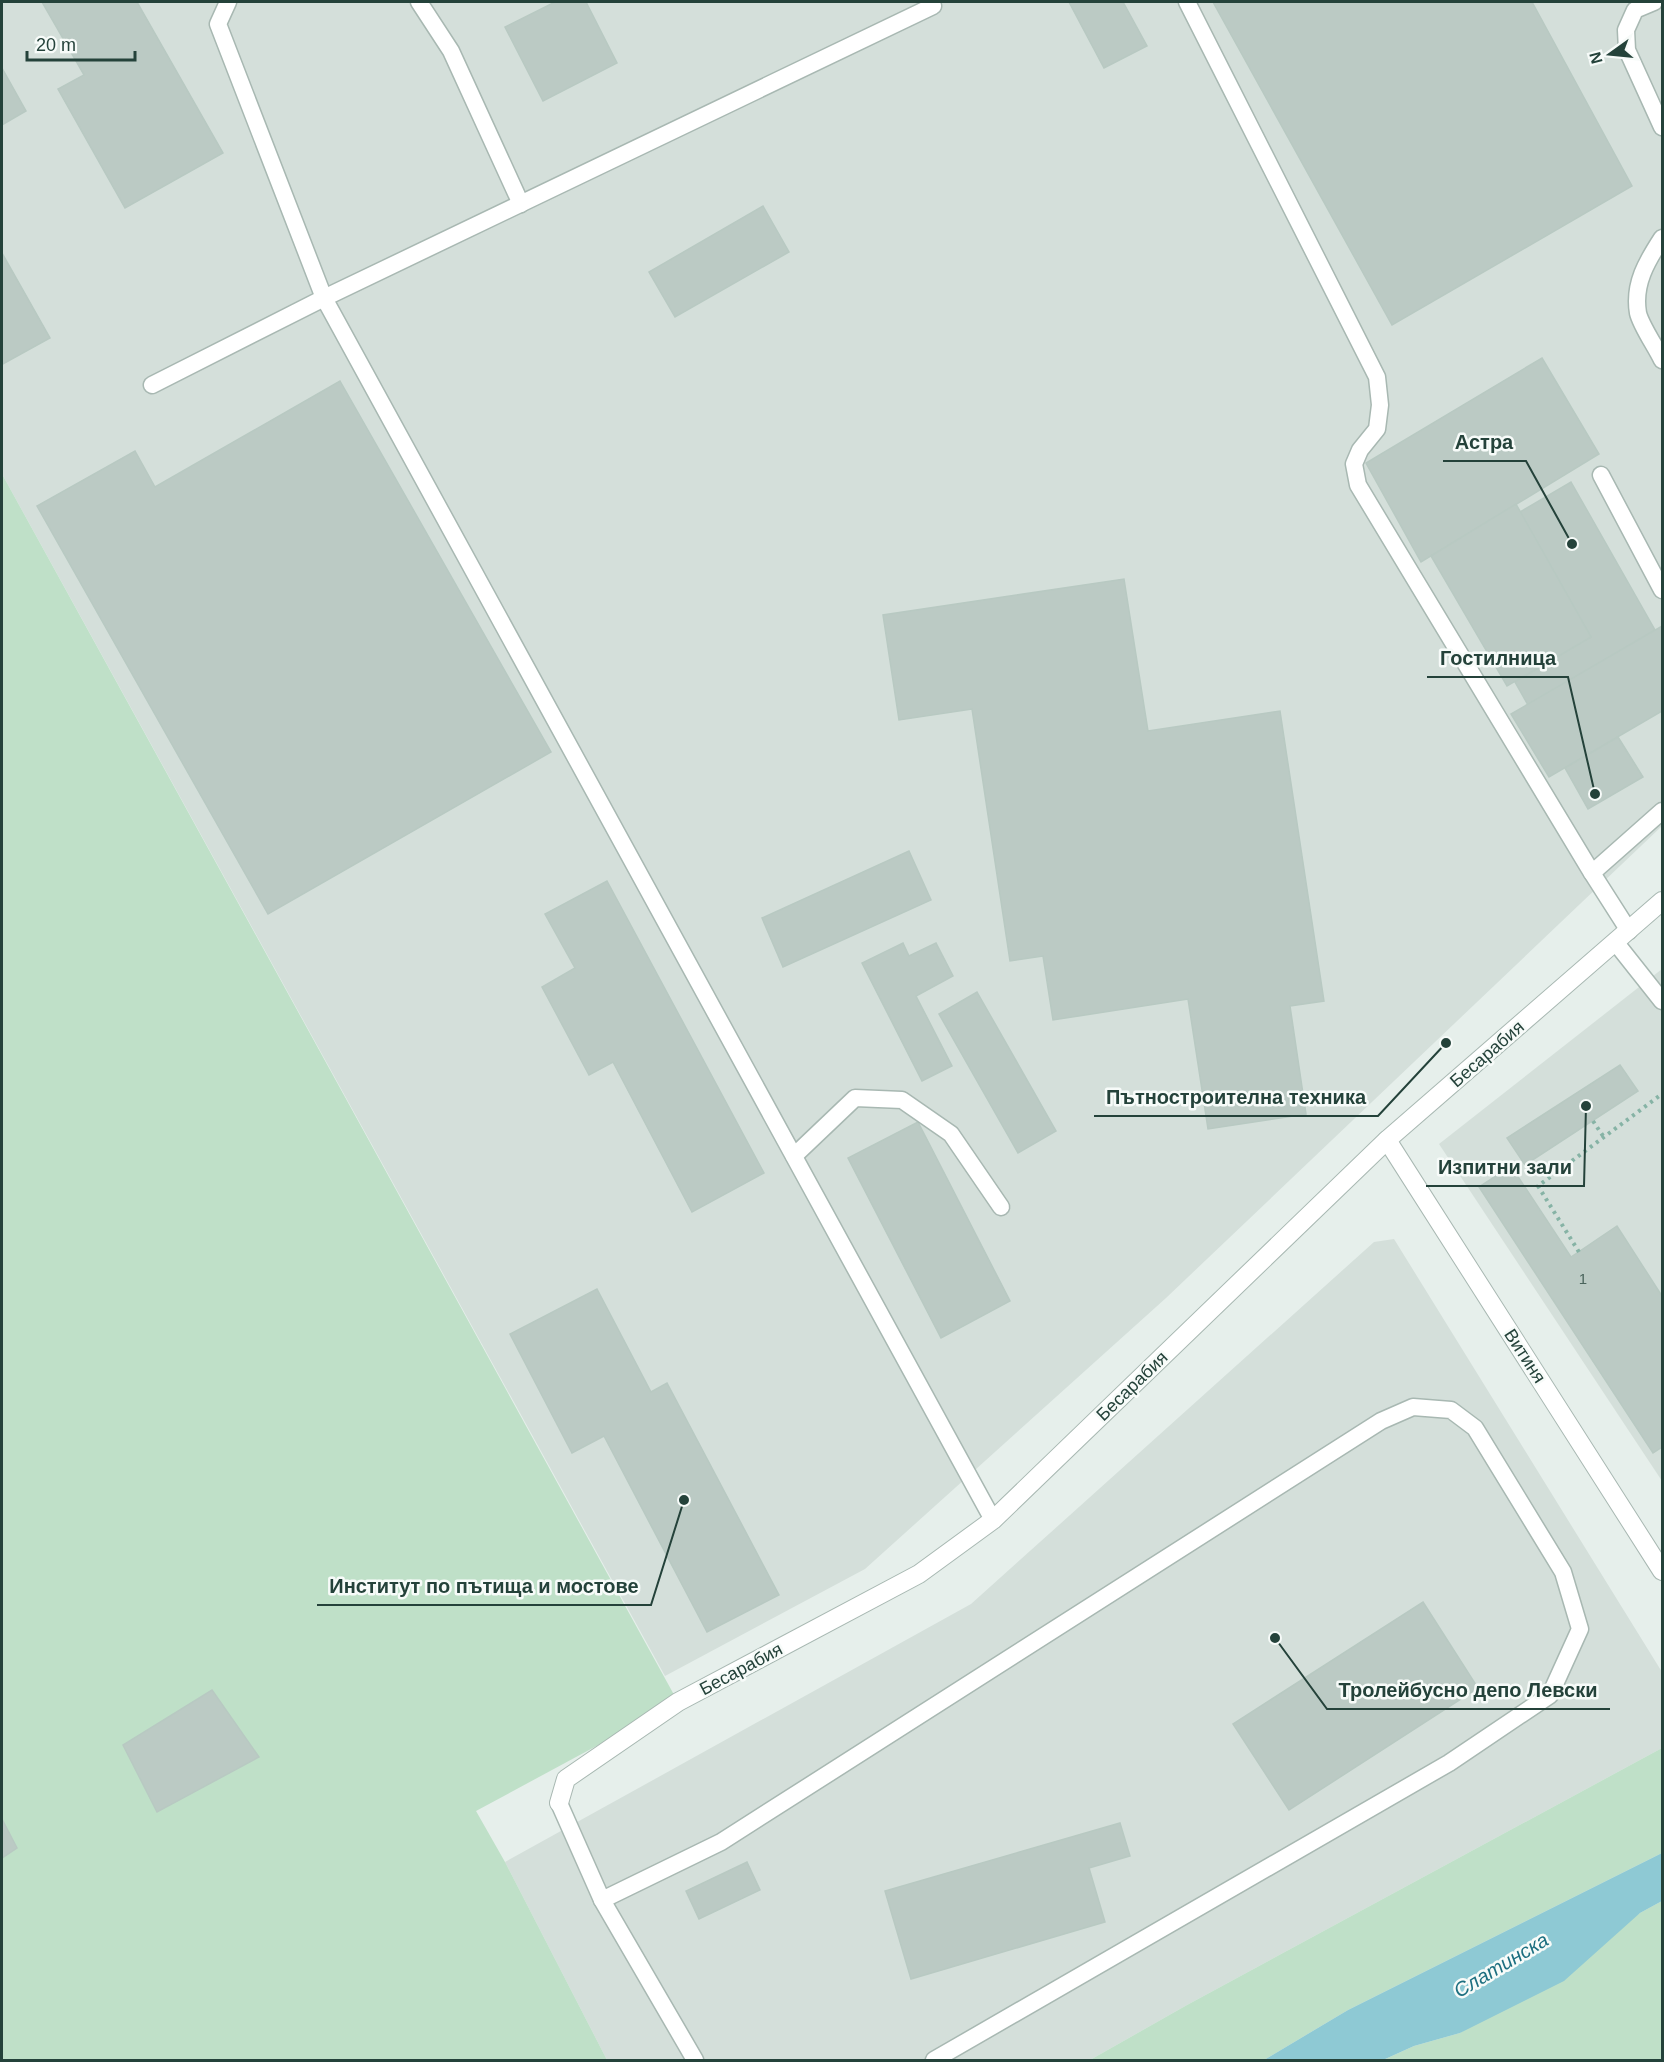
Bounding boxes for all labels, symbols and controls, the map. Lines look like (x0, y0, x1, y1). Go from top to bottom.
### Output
scale bar (27, 24, 135, 62)
north arrow (1580, 24, 1640, 84)
text: 20 m (36, 35, 76, 55)
text: N (1586, 50, 1606, 66)
callout: Астра (1443, 423, 1526, 461)
text: Астра (1455, 431, 1514, 453)
callout: Гостилница (1427, 639, 1568, 677)
text: Гостилница (1440, 647, 1557, 669)
street label: Бесарабия (1446, 1017, 1528, 1091)
callout: Пътностроителна техника (1094, 1078, 1378, 1116)
text: Пътностроителна техника (1106, 1086, 1367, 1108)
callout: Изпитни зали (1426, 1148, 1584, 1186)
text: Изпитни зали (1438, 1156, 1572, 1178)
house number: 1 (1579, 1270, 1587, 1287)
street label: Витиня (1500, 1325, 1550, 1387)
street label: Бесарабия (1092, 1347, 1172, 1425)
callout: Институт по пътища и мостове (317, 1567, 651, 1605)
text: Институт по пътища и мостове (329, 1575, 639, 1597)
street label: Бесарабия (696, 1639, 786, 1699)
callout: Тролейбусно депо Левски (1327, 1671, 1610, 1709)
text: Тролейбусно депо Левски (1339, 1679, 1598, 1701)
water label: Слатинска (1450, 1928, 1552, 2002)

